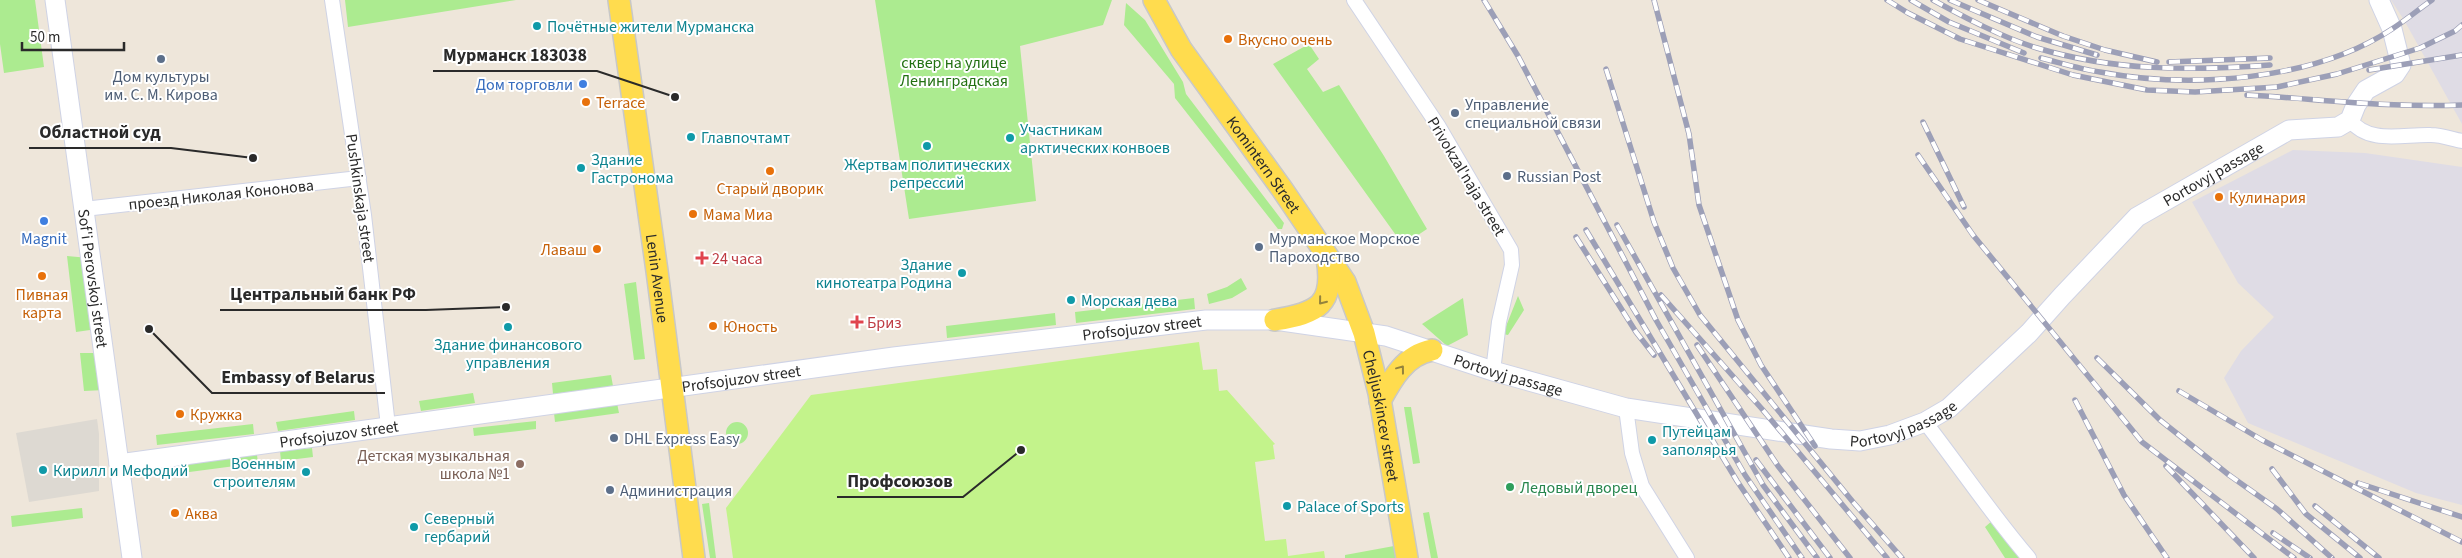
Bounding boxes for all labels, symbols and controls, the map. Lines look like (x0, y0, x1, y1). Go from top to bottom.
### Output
place label: Почётные жители Мурманска (547, 16, 754, 38)
scale bar (22, 20, 125, 52)
marker: Почётные жители Мурманска (531, 20, 543, 32)
text: 50 m (30, 27, 60, 48)
place label: Вкусно очень (1238, 29, 1332, 51)
marker: Вкусно очень (1222, 33, 1234, 45)
callout: Мурманск 183038 (433, 38, 597, 71)
text: Мурманск 183038 (443, 43, 587, 68)
park label: сквер на улице Ленинградская (900, 52, 1008, 92)
marker: Дом культуры им. С. М. Кирова (155, 53, 167, 65)
place label: Дом культуры им. С. М. Кирова (104, 66, 218, 106)
place label: Дом торговли (476, 74, 573, 96)
marker: Дом торговли (577, 78, 589, 90)
place label: Terrace (596, 92, 645, 114)
place label: Управление специальной связи (1465, 94, 1601, 134)
marker: Terrace (580, 96, 592, 108)
marker: Управление специальной связи (1449, 107, 1461, 119)
street label: Komintern Street (1221, 112, 1306, 218)
street label: Privokzal'naja street (1422, 113, 1511, 241)
callout: Областной суд (29, 115, 171, 148)
place label: Участникам арктических конвоев (1020, 119, 1170, 159)
text: Областной суд (39, 120, 161, 145)
place label: Главпочтамт (701, 127, 790, 149)
marker: Главпочтамт (685, 131, 697, 143)
street label: Pushkinskaja street (340, 132, 380, 265)
marker: Участникам арктических конвоев (1004, 132, 1016, 144)
street label: Portovyj passage (2159, 137, 2268, 212)
marker: Жертвам политических репрессий (921, 140, 933, 152)
place label: Здание Гастронома (591, 149, 673, 189)
place label: Жертвам политических репрессий (844, 154, 1010, 194)
marker: Здание Гастронома (575, 162, 587, 174)
marker: Старый дворик (764, 165, 776, 177)
place label: Russian Post (1517, 166, 1602, 188)
marker: Russian Post (1501, 170, 1513, 182)
street label: проезд Николая Кононова (127, 174, 315, 216)
place label: Старый дворик (717, 178, 824, 200)
place label: Кулинария (2229, 187, 2306, 209)
marker: Кулинария (2213, 191, 2225, 203)
place label: Мама Миа (703, 204, 773, 226)
street label: Sof'i Perovskoj street (72, 207, 113, 350)
marker: Мама Миа (687, 208, 699, 220)
marker: Magnit (38, 215, 50, 227)
place label: Magnit (21, 228, 68, 250)
place label: Мурманское Морское Пароходство (1269, 228, 1420, 268)
street label: Lenin Avenue (640, 233, 674, 324)
place label: Лаваш (541, 239, 587, 261)
marker: Мурманское Морское Пароходство (1253, 241, 1265, 253)
marker: Лаваш (591, 243, 603, 255)
place label: 24 часа (712, 248, 763, 270)
marker: 24 часа (696, 252, 708, 264)
place label: Здание кинотеатра Родина (816, 254, 952, 294)
marker: Здание кинотеатра Родина (956, 267, 968, 279)
marker: Пивная карта (36, 270, 48, 282)
callout: Центральный банк РФ (220, 277, 426, 310)
text: Центральный банк РФ (230, 282, 416, 307)
place label: Пивная карта (16, 284, 68, 324)
place label: Морская дева (1081, 290, 1177, 312)
marker: Морская дева (1065, 294, 1077, 306)
one-way arrow (1319, 295, 1328, 305)
street label: Profsojuzov street (1081, 311, 1204, 347)
place label: Бриз (867, 312, 902, 334)
place label: Юность (723, 316, 778, 338)
marker: Бриз (851, 316, 863, 328)
marker: Юность (707, 320, 719, 332)
marker: Здание финансового управления (502, 321, 514, 333)
place label: Здание финансового управления (434, 334, 582, 374)
street label: Cheljuskincev street (1357, 348, 1404, 484)
street label: Portovyj passage (1451, 349, 1565, 402)
callout: Embassy of Belarus (212, 360, 385, 393)
street label: Profsojuzov street (680, 360, 803, 398)
text: Embassy of Belarus (221, 365, 375, 390)
one-way arrow (1395, 366, 1403, 375)
street label: Portovyj passage (1849, 396, 1962, 453)
place label: Кружка (190, 404, 242, 426)
marker: Кружка (174, 408, 186, 420)
street label: Profsojuzov street (278, 415, 401, 454)
place label: Путейцам заполярья (1662, 421, 1736, 461)
place label: DHL Express Easy (624, 428, 740, 450)
marker: DHL Express Easy (608, 432, 620, 444)
marker: Путейцам заполярья (1646, 434, 1658, 446)
place label: Детская музыкальная школа №1 (357, 445, 510, 485)
place label: Военным строителям (213, 453, 296, 493)
marker: Детская музыкальная школа №1 (514, 458, 526, 470)
place label: Кирилл и Мефодий (53, 460, 188, 482)
marker: Кирилл и Мефодий (37, 464, 49, 476)
callout: Профсоюзов (837, 464, 963, 497)
marker: Военным строителям (300, 466, 312, 478)
text: Профсоюзов (847, 469, 953, 494)
place label: Ледовый дворец (1520, 477, 1638, 499)
place label: Администрация (620, 480, 732, 502)
marker: Ледовый дворец (1504, 481, 1516, 493)
marker: Администрация (604, 484, 616, 496)
place label: Palace of Sports (1297, 496, 1404, 518)
marker: Palace of Sports (1281, 500, 1293, 512)
place label: Аква (185, 503, 218, 525)
marker: Аква (169, 507, 181, 519)
place label: Северный гербарий (424, 508, 495, 548)
marker: Северный гербарий (408, 521, 420, 533)

